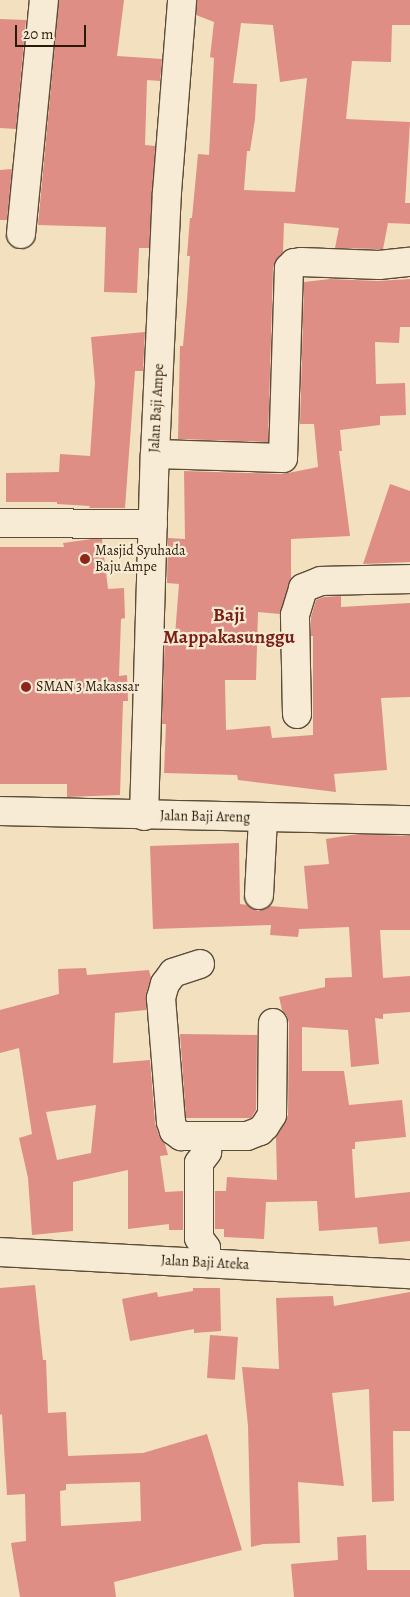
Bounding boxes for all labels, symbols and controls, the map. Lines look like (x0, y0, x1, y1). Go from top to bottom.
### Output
scale bar (18, 15, 89, 47)
text: 20 m (23, 24, 54, 44)
street label: Jalan Baji Ampe (146, 363, 168, 453)
place label: Masjid Syuhada Baju Ampe (95, 543, 186, 576)
marker: Masjid Syuhada Baju Ampe (79, 553, 91, 565)
district label: Baji Mappakasunggu (163, 605, 295, 649)
place label: SMAN 3 Makassar (36, 679, 139, 695)
marker: SMAN 3 Makassar (20, 681, 32, 693)
street label: Jalan Baji Areng (160, 808, 250, 826)
street label: Jalan Baji Ateka (160, 1252, 250, 1274)

